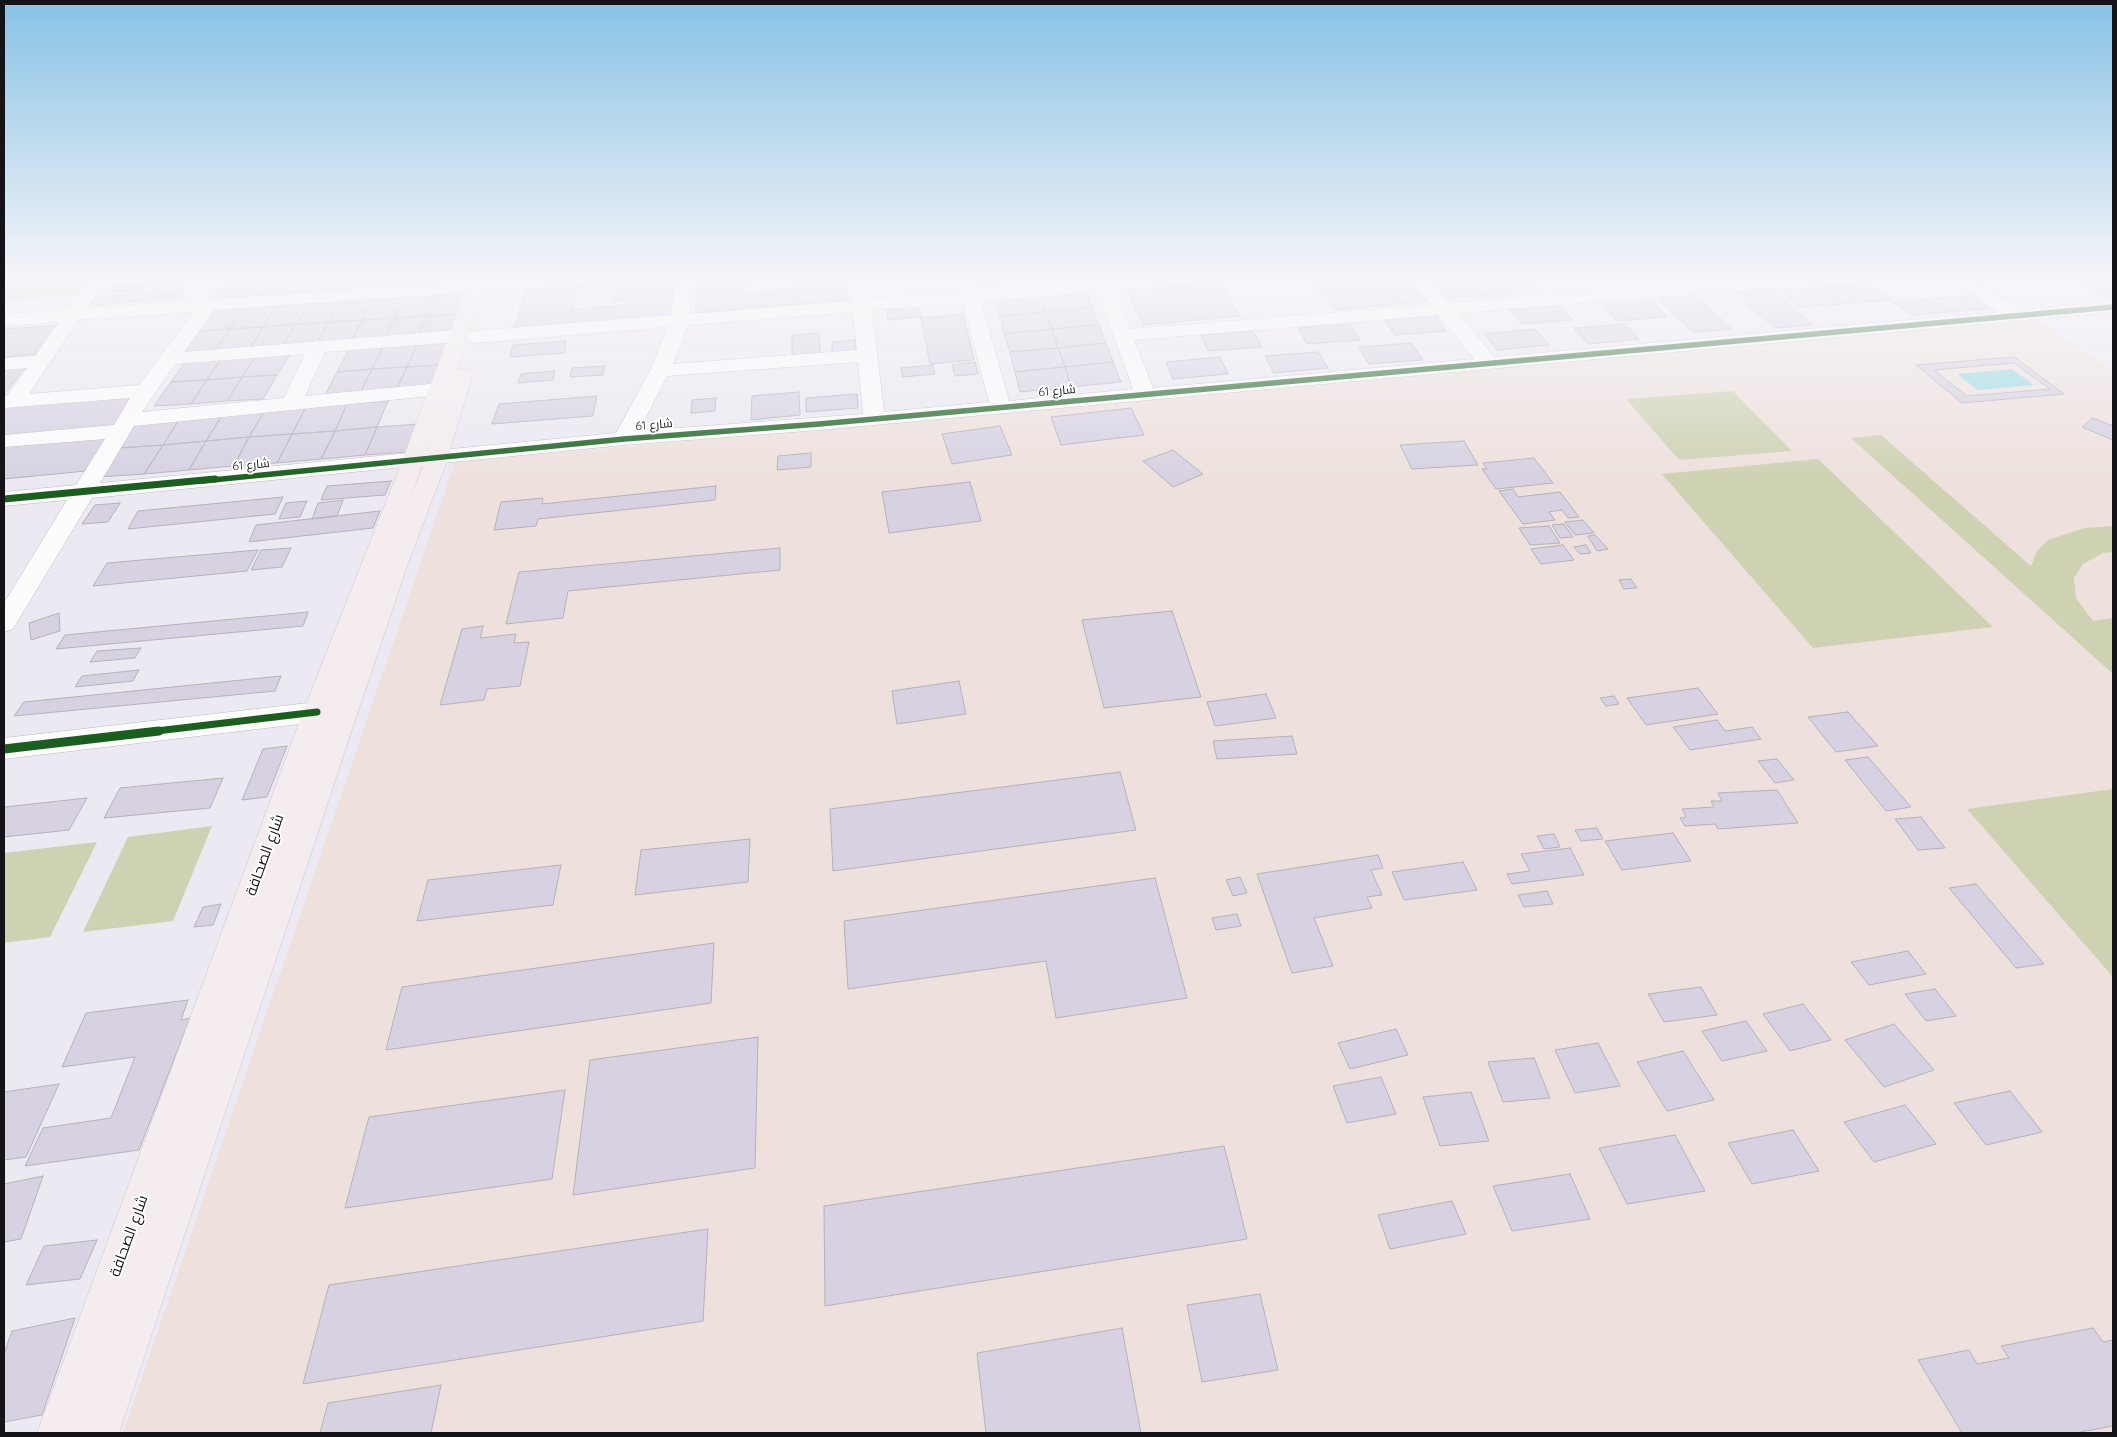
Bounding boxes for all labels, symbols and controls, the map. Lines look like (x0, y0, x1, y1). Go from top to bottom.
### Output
street label: شارع 61 (1038, 382, 1076, 400)
street label: شارع 61 (635, 416, 673, 434)
street label: شارع 61 (232, 456, 270, 474)
street label: شارع الصحافة (242, 812, 288, 898)
street label: شارع الصحافة (106, 1193, 152, 1279)

